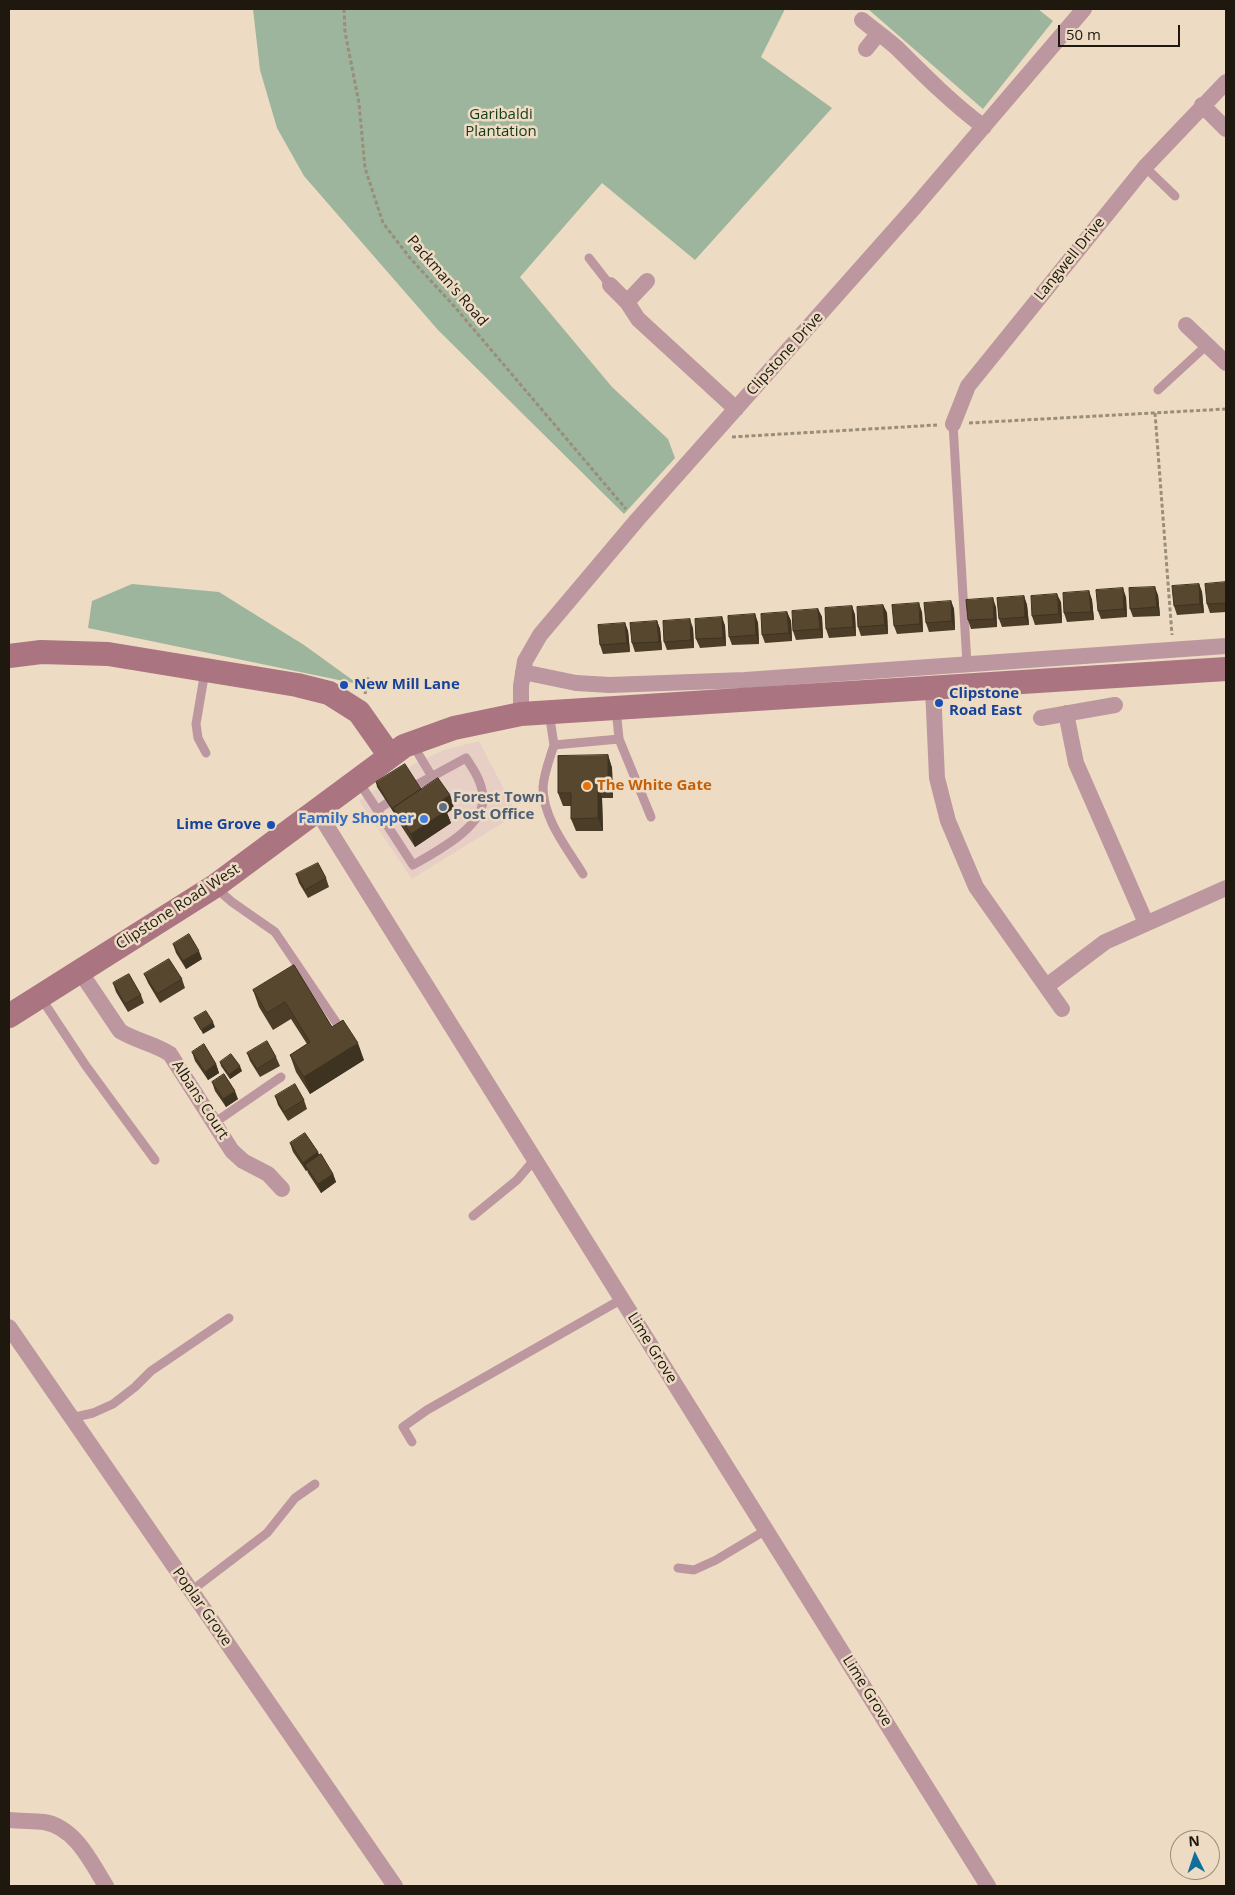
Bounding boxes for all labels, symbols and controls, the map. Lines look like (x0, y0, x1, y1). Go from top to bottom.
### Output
scale bar (1060, 15, 1182, 47)
text: 50 m (1066, 24, 1101, 44)
park label: Garibaldi Plantation (465, 106, 537, 141)
street label: Langwell Drive (1031, 214, 1109, 304)
street label: Packman's Road (403, 232, 491, 330)
street label: Clipstone Drive (743, 309, 827, 399)
place label: New Mill Lane (354, 676, 460, 694)
marker: New Mill Lane (338, 679, 350, 691)
place label: Clipstone Road East (949, 685, 1022, 720)
marker: Clipstone Road East (933, 697, 945, 709)
place label: The White Gate (597, 777, 712, 795)
marker: The White Gate (581, 780, 593, 792)
place label: Forest Town Post Office (453, 789, 545, 824)
marker: Forest Town Post Office (437, 801, 449, 813)
place label: Family Shopper (298, 810, 414, 828)
marker: Family Shopper (418, 813, 430, 825)
place label: Lime Grove (176, 816, 261, 834)
marker: Lime Grove (265, 819, 277, 831)
street label: Clipstone Road West (113, 860, 243, 954)
street label: Albans Court (168, 1057, 232, 1143)
street label: Lime Grove (623, 1309, 681, 1387)
street label: Poplar Grove (168, 1564, 236, 1650)
street label: Lime Grove (838, 1652, 896, 1730)
north arrow (1170, 1830, 1220, 1880)
text: N (1188, 1831, 1200, 1850)

